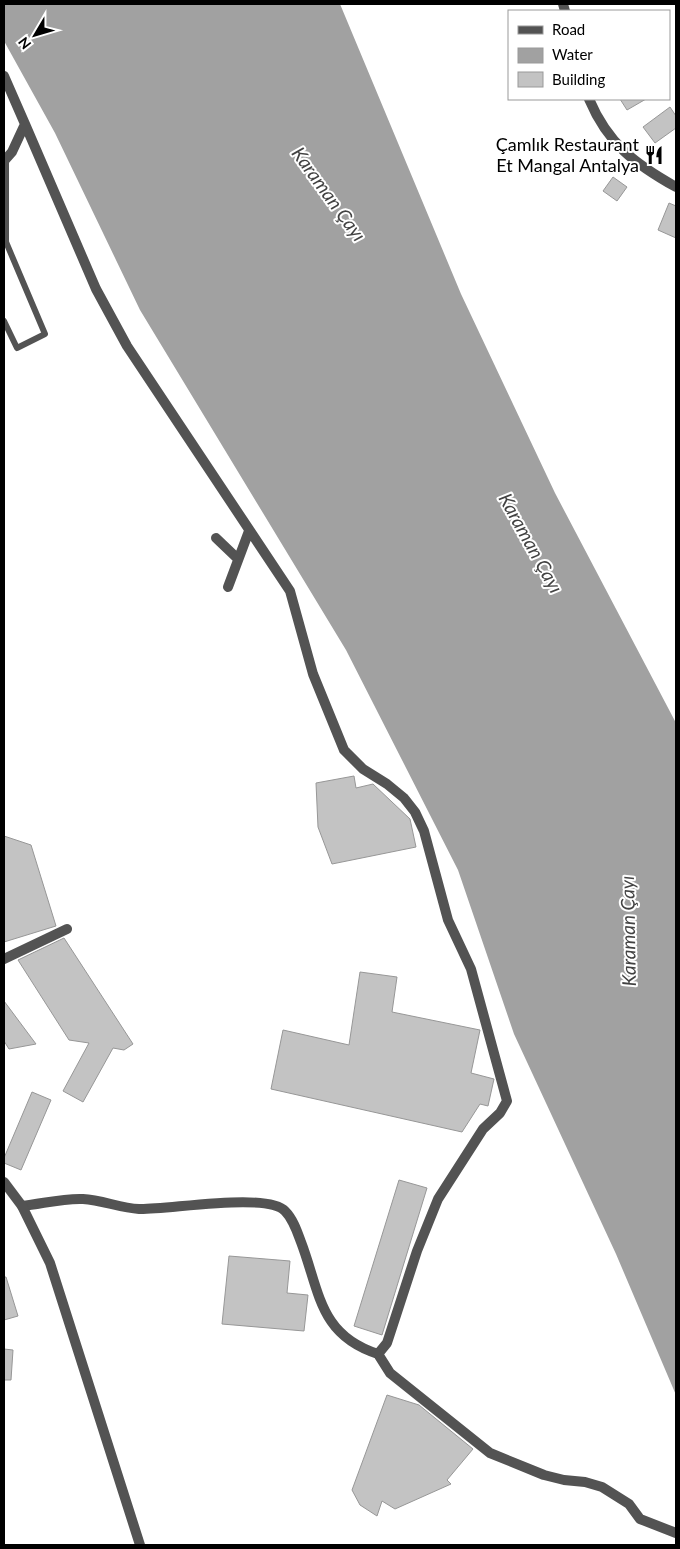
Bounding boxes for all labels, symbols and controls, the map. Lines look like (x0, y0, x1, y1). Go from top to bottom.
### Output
north arrow (10, 10, 60, 60)
legend (508, 10, 670, 100)
text: Road (552, 20, 585, 38)
text: N (14, 34, 34, 53)
text: Water (552, 45, 593, 63)
text: Building (552, 70, 605, 88)
place label: Çamlık Restaurant Et Mangal Antalya (496, 133, 640, 176)
water label: Karaman Çayı (288, 142, 371, 245)
restaurant icon: Çamlık Restaurant Et Mangal Antalya (643, 144, 665, 166)
water label: Karaman Çayı (495, 489, 568, 597)
water label: Karaman Çayı (615, 875, 640, 987)

